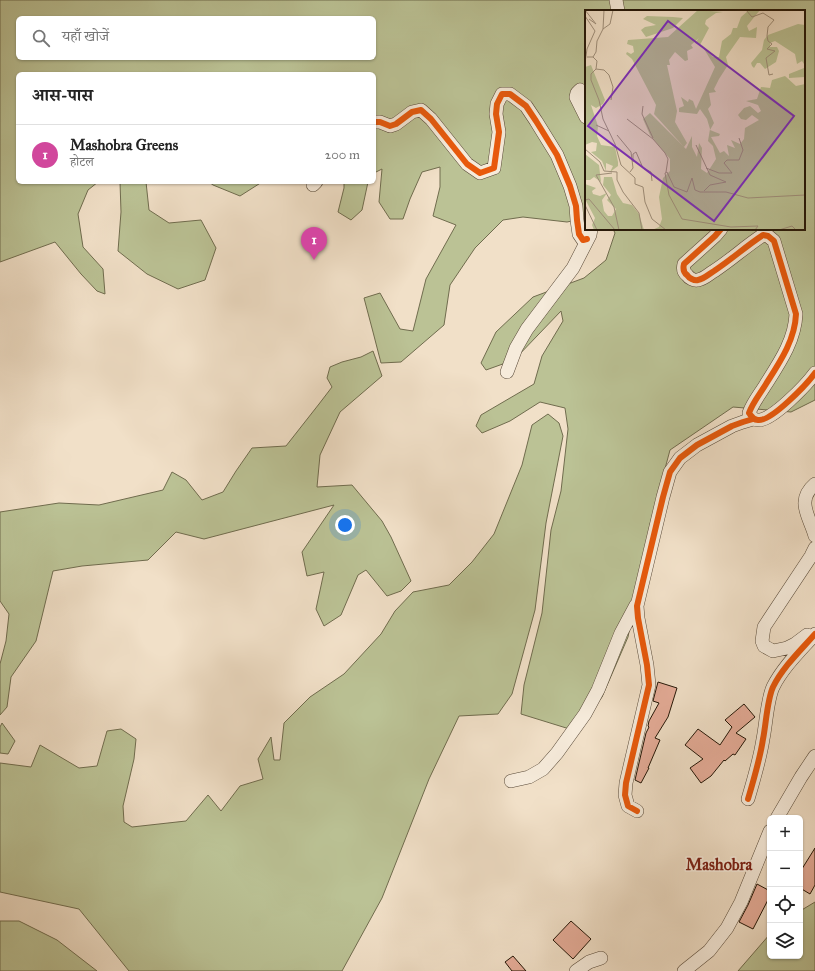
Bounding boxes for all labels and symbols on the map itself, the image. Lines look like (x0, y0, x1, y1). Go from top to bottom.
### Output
inset map (585, 10, 805, 230)
pin: 1 (301, 227, 327, 260)
your location (335, 515, 355, 535)
district label: Mashobra (686, 855, 754, 874)

